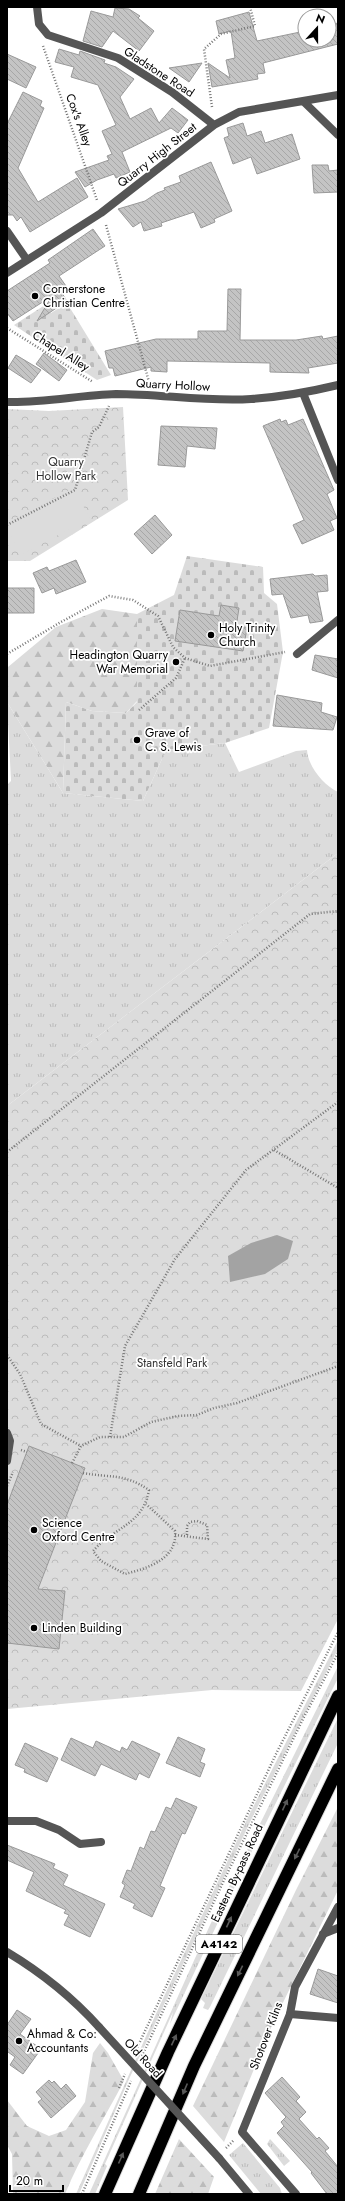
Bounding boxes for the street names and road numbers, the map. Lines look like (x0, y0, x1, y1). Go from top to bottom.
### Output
street label: Gladstone Road (120, 42, 198, 102)
street label: Cox's Alley (61, 91, 97, 150)
street label: Quarry High Street (114, 118, 200, 192)
street label: Chapel Alley (29, 326, 94, 376)
street label: Quarry Hollow (135, 374, 211, 396)
street label: Eastern By-pass Road (206, 1821, 268, 1925)
road number: A4142 (196, 1935, 242, 1953)
street label: Shotover Kilns (245, 1999, 287, 2073)
street label: Old Road (120, 2034, 166, 2082)

